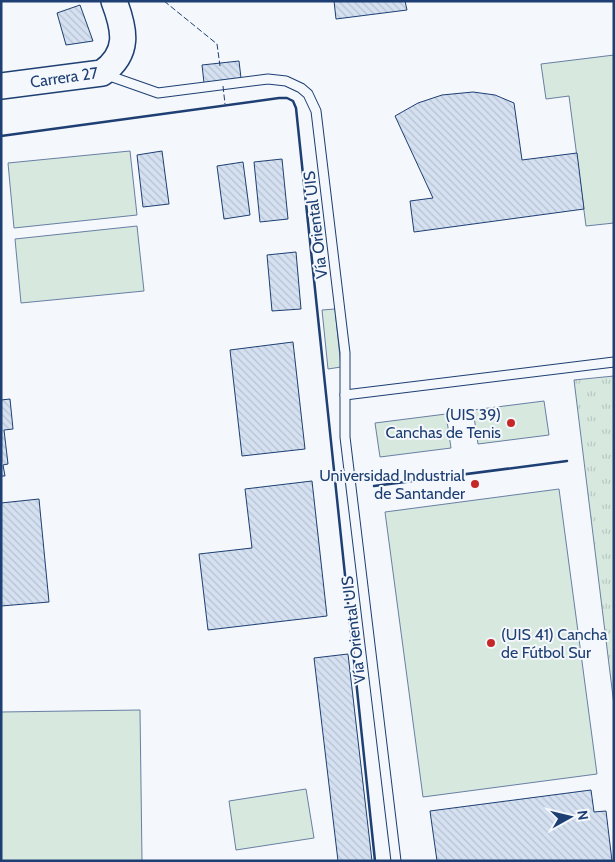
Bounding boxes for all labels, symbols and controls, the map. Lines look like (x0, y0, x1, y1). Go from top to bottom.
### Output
street label: Carrera 27 (29, 63, 99, 92)
street label: Vía Oriental UIS (299, 170, 332, 280)
place label: (UIS 39) Canchas de Tenis (386, 405, 501, 442)
marker: (UIS 39) Canchas de Tenis (505, 417, 517, 429)
place label: Universidad Industrial de Santander (319, 466, 466, 503)
marker: Universidad Industrial de Santander (469, 478, 481, 490)
street label: Vía Oriental UIS (337, 575, 370, 685)
place label: (UIS 41) Cancha de Fútbol Sur (501, 625, 608, 662)
marker: (UIS 41) Cancha de Fútbol Sur (485, 637, 497, 649)
north arrow (545, 792, 595, 842)
text: N (573, 809, 592, 821)

